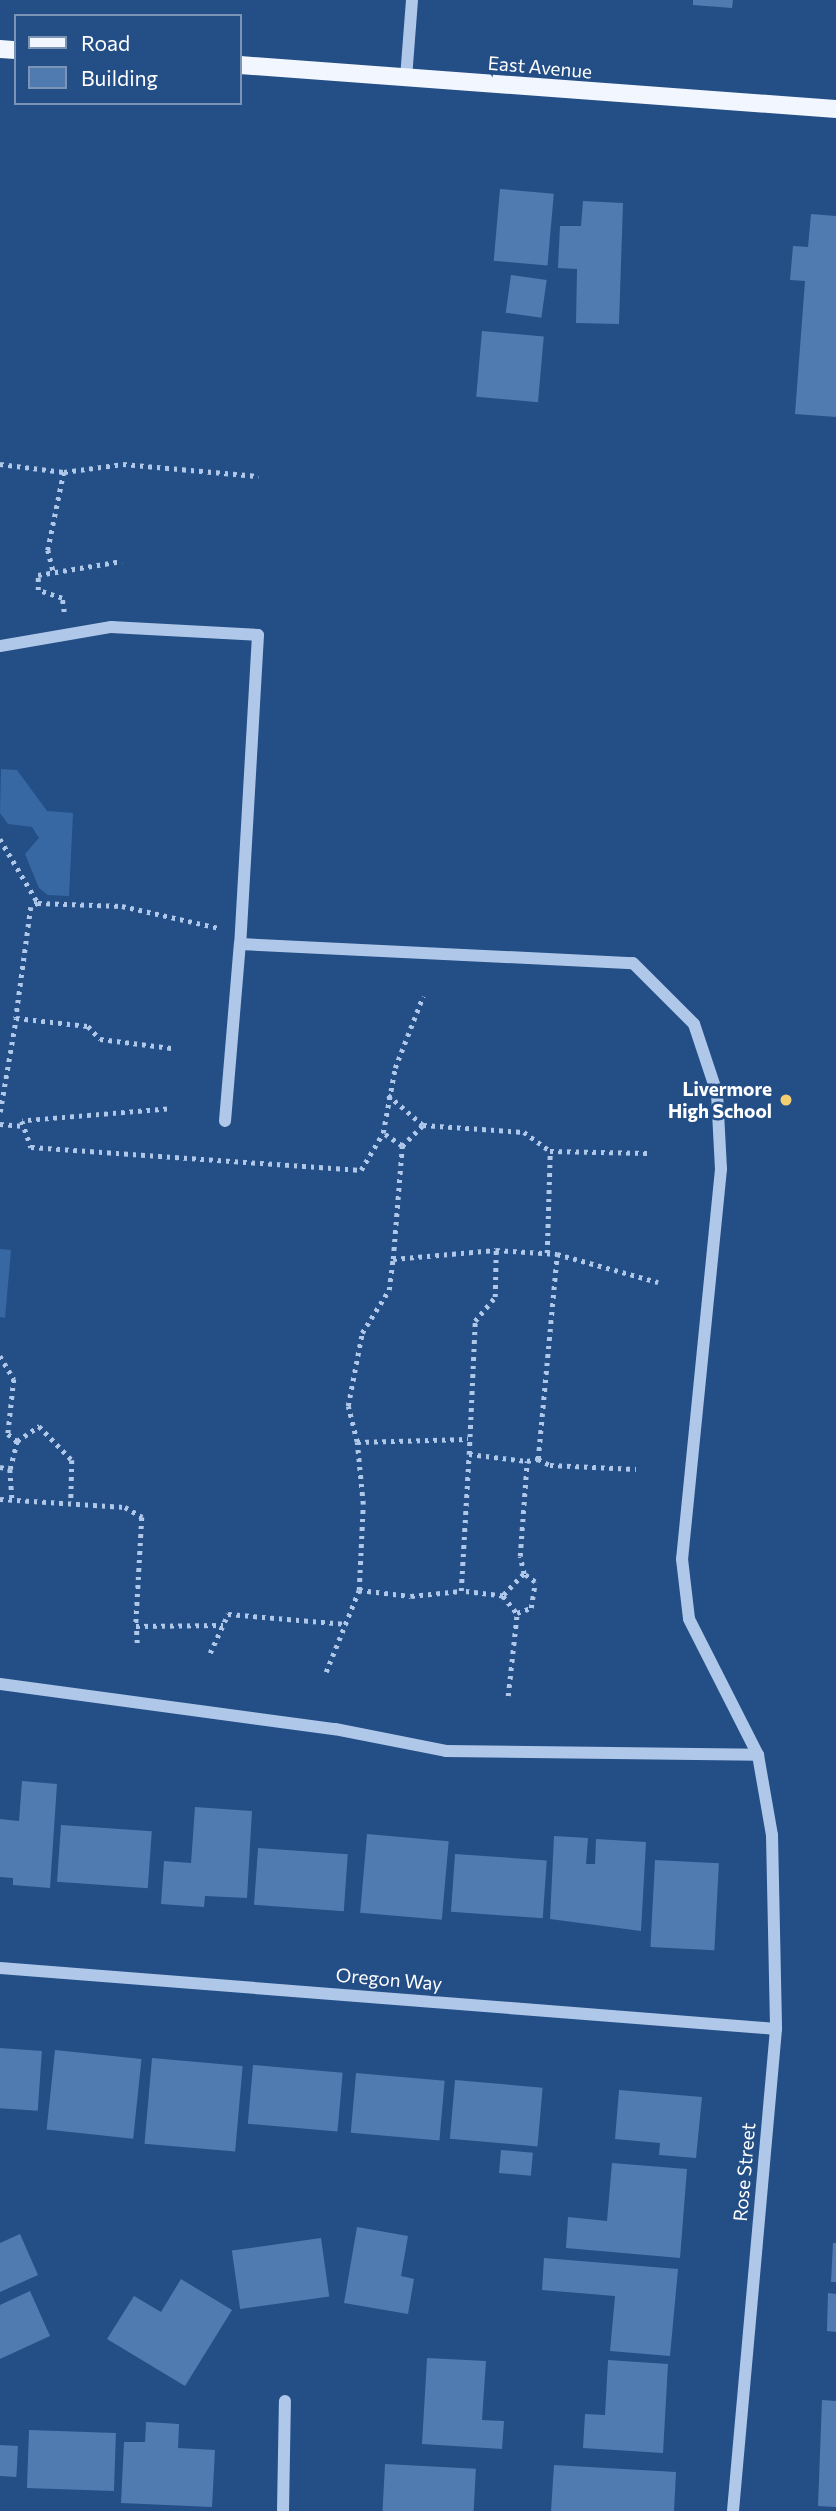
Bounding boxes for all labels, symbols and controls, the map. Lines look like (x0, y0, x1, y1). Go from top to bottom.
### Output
legend (14, 14, 242, 105)
text: Road (81, 30, 130, 55)
street label: East Avenue (487, 51, 593, 83)
text: Building (81, 65, 158, 90)
place label: Livermore High School (668, 1078, 772, 1122)
marker: Livermore High School (778, 1092, 794, 1108)
street label: Oregon Way (335, 1963, 443, 1995)
street label: Rose Street (728, 2122, 760, 2222)

